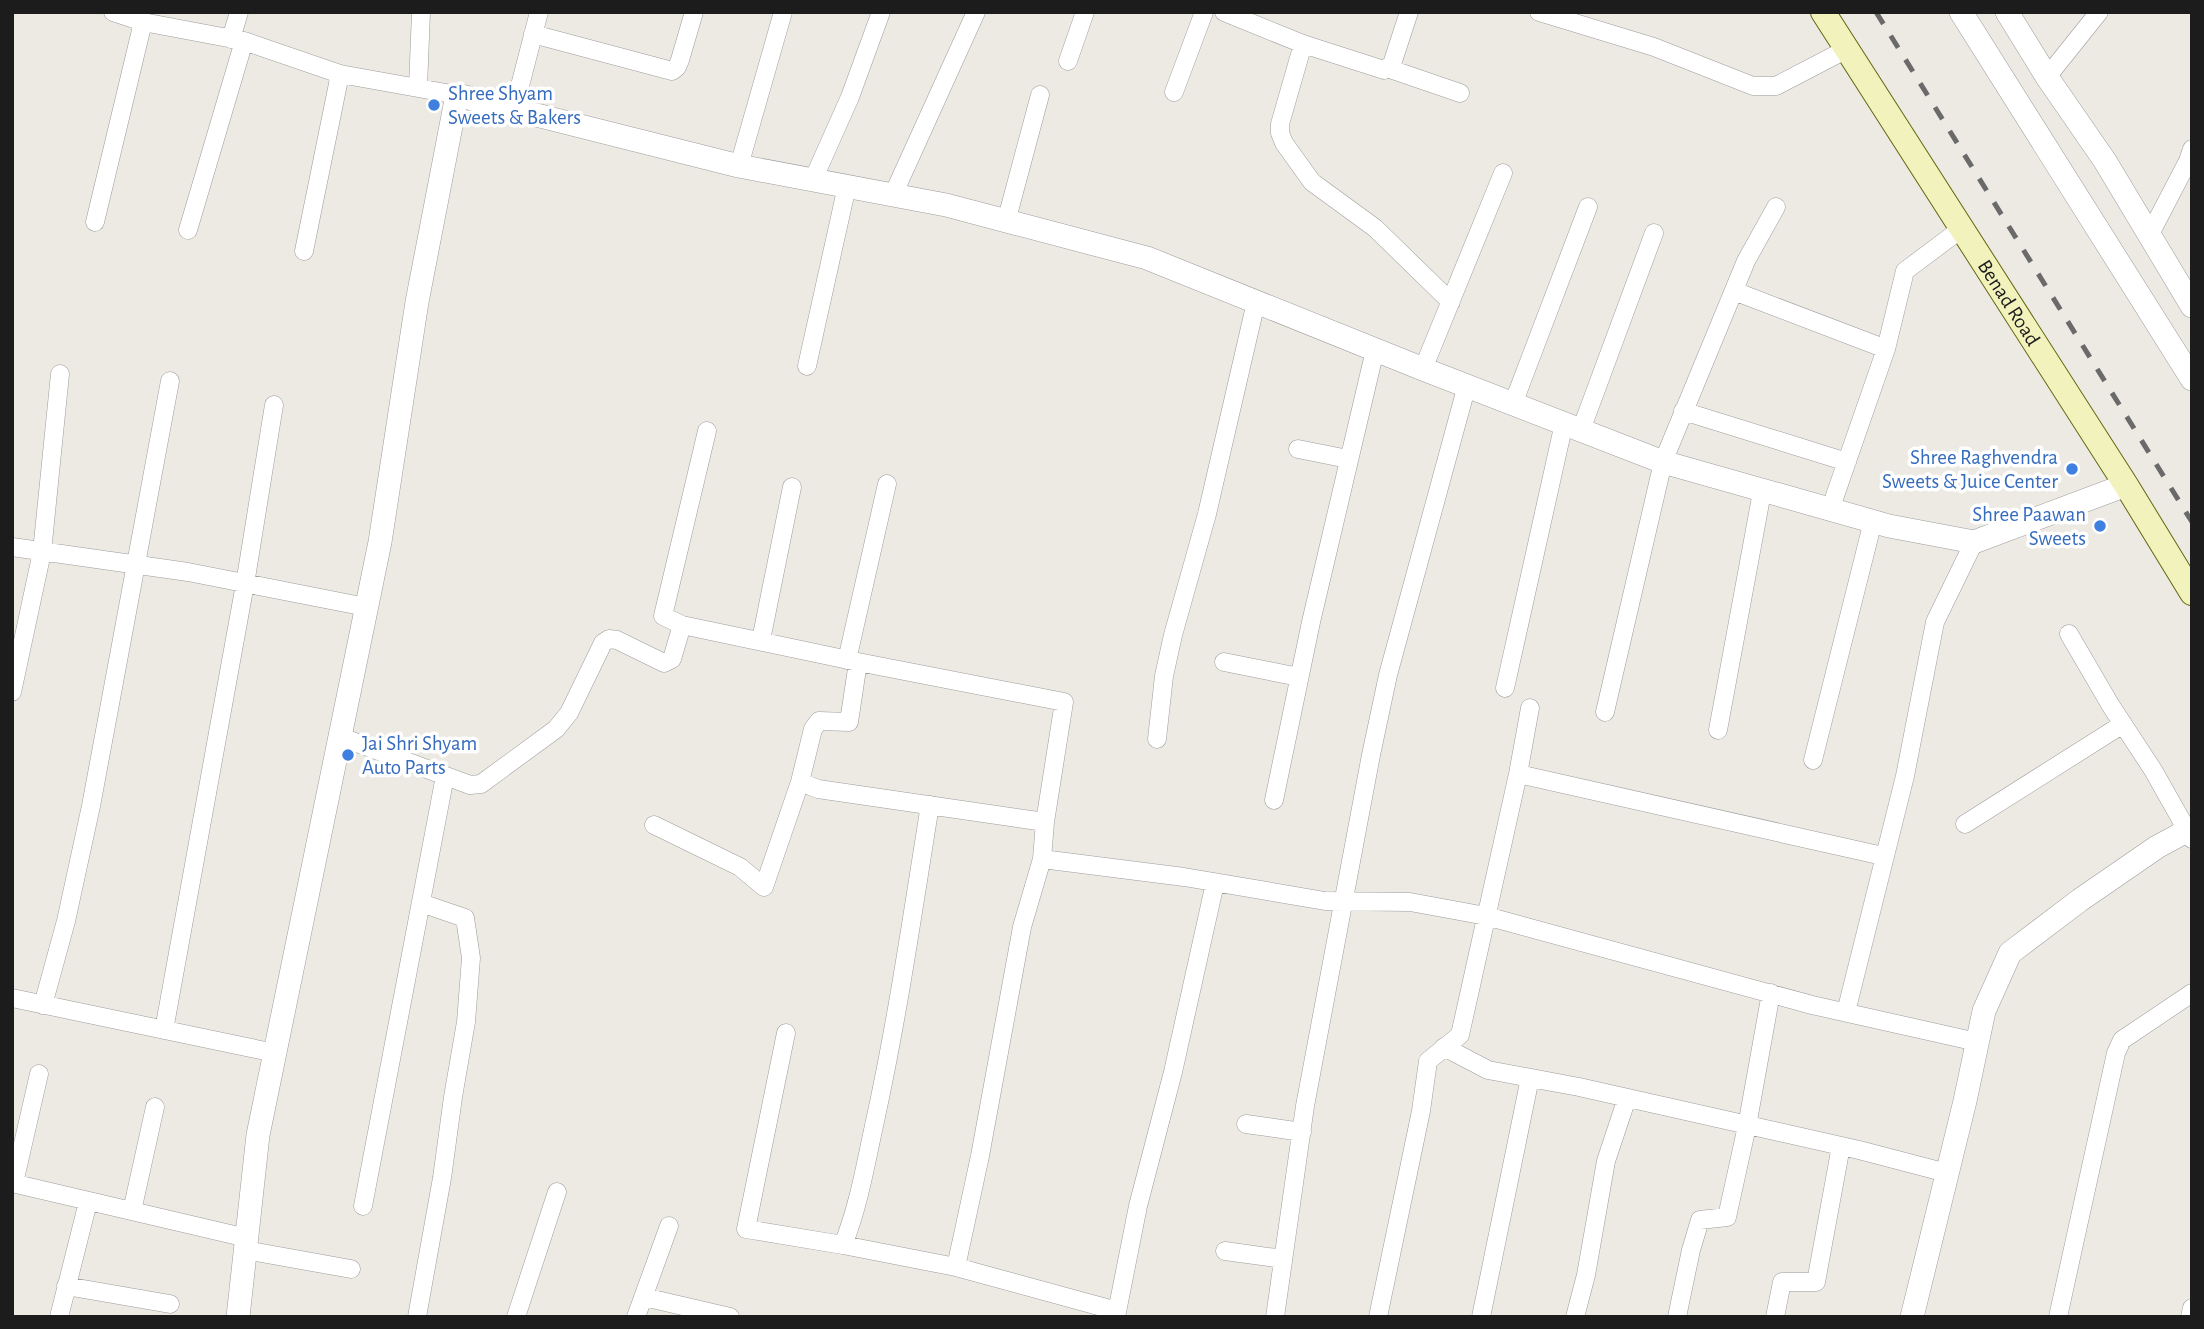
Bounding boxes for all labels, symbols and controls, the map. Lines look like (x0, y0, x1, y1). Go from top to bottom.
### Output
place label: Shree Shyam Sweets & Bakers (448, 83, 581, 128)
marker: Shree Shyam Sweets & Bakers (426, 97, 442, 113)
street label: Benad Road (1974, 256, 2044, 350)
place label: Shree Raghvendra Sweets & Juice Center (1882, 447, 2058, 492)
marker: Shree Raghvendra Sweets & Juice Center (2064, 461, 2080, 477)
place label: Shree Paawan Sweets (1972, 504, 2086, 549)
marker: Shree Paawan Sweets (2092, 518, 2108, 534)
place label: Jai Shri Shyam Auto Parts (362, 733, 477, 778)
marker: Jai Shri Shyam Auto Parts (340, 747, 356, 763)

